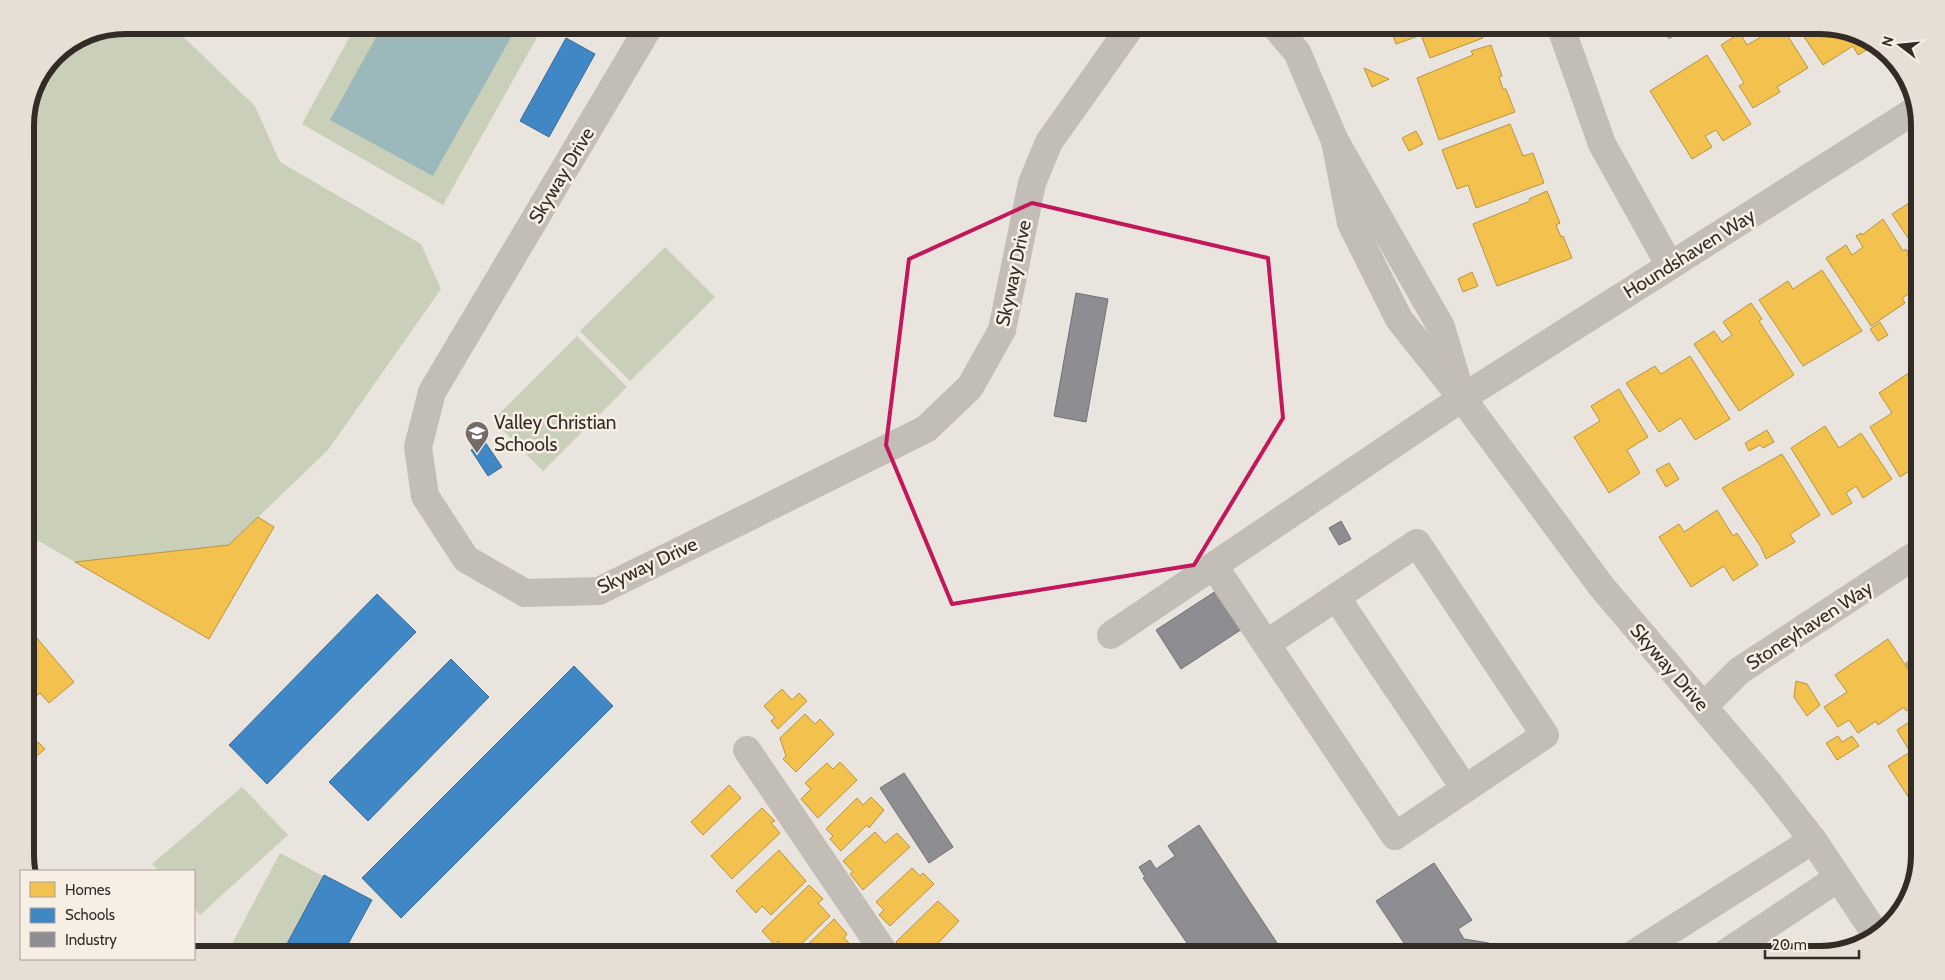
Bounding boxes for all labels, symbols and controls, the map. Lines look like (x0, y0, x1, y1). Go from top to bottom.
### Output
north arrow (1875, 20, 1925, 70)
text: N (1877, 34, 1898, 49)
street label: Skyway Drive (524, 123, 599, 227)
street label: Houndshaven Way (1619, 203, 1760, 303)
street label: Skyway Drive (991, 218, 1036, 328)
place label: Valley Christian Schools (494, 411, 616, 456)
school or university icon: Valley Christian Schools (464, 420, 490, 454)
street label: Skyway Drive (593, 532, 701, 599)
street label: Stoneyhaven Way (1742, 576, 1877, 675)
street label: Skyway Drive (1626, 619, 1714, 716)
legend (20, 870, 195, 960)
text: Homes (65, 881, 111, 899)
text: Schools (65, 906, 115, 924)
scale bar (1765, 928, 1859, 960)
text: Industry (65, 931, 117, 949)
text: 20 m (1772, 936, 1807, 954)

